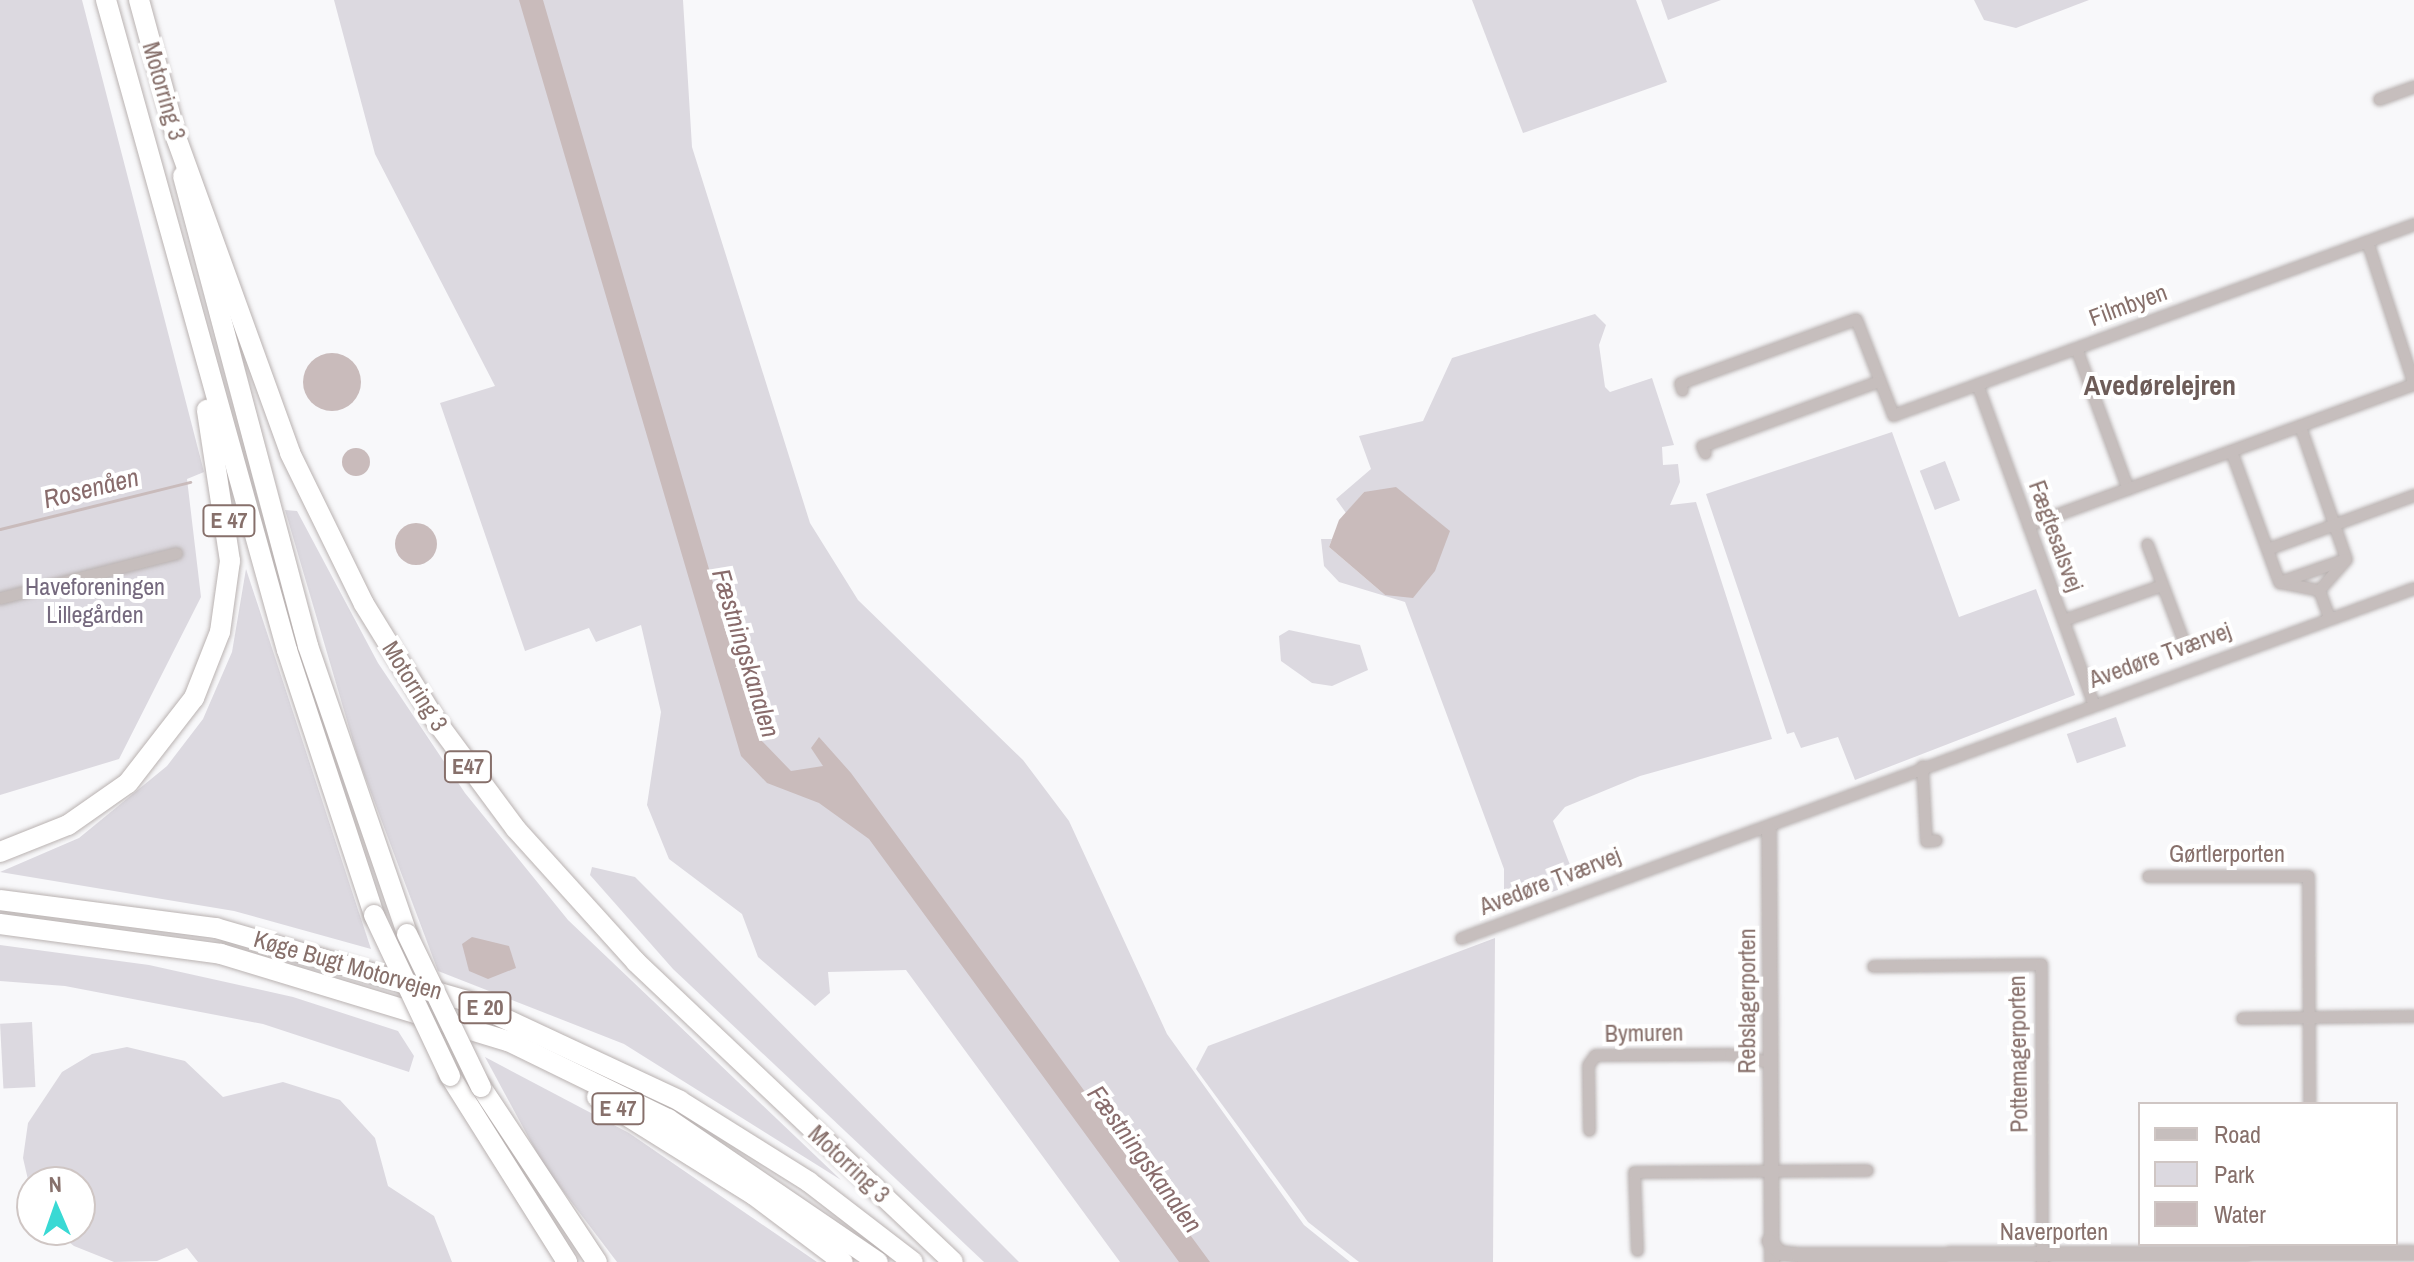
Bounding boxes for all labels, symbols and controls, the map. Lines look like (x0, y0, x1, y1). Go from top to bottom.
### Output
street label: Motorring 3 (136, 39, 192, 143)
street label: Filmbyen (2085, 278, 2171, 332)
district label: Avedørelejren (2084, 368, 2236, 402)
water label: Rosenåen (40, 461, 142, 515)
street label: Fægtesalsvej (2023, 477, 2089, 595)
road number: E 47 (201, 503, 257, 539)
water label: Fæstningskanalen (706, 565, 786, 741)
park label: Haveforeningen Lillegården (25, 573, 165, 629)
street label: Avedøre Tværvej (2085, 616, 2235, 694)
street label: Motorring 3 (376, 636, 454, 736)
road number: E47 (442, 749, 494, 785)
street label: Gørtlerporten (2169, 840, 2285, 868)
street label: Avedøre Tværvej (1475, 841, 1625, 921)
street label: Køge Bugt Motorvejen (250, 924, 446, 1006)
street label: Rebslagerporten (1733, 928, 1761, 1074)
street label: Pottemagerporten (2002, 975, 2034, 1133)
road number: E 20 (457, 990, 513, 1026)
street label: Bymuren (1604, 1018, 1684, 1048)
water label: Fæstningskanalen (1081, 1079, 1209, 1239)
road number: E 47 (590, 1091, 646, 1127)
legend (2138, 1102, 2398, 1246)
text: Road (2214, 1118, 2261, 1150)
street label: Motorring 3 (802, 1119, 896, 1209)
text: Park (2214, 1158, 2254, 1190)
north arrow (16, 1166, 96, 1246)
text: N (48, 1169, 62, 1199)
text: Water (2214, 1198, 2266, 1230)
street label: Naverporten (2000, 1218, 2108, 1246)

